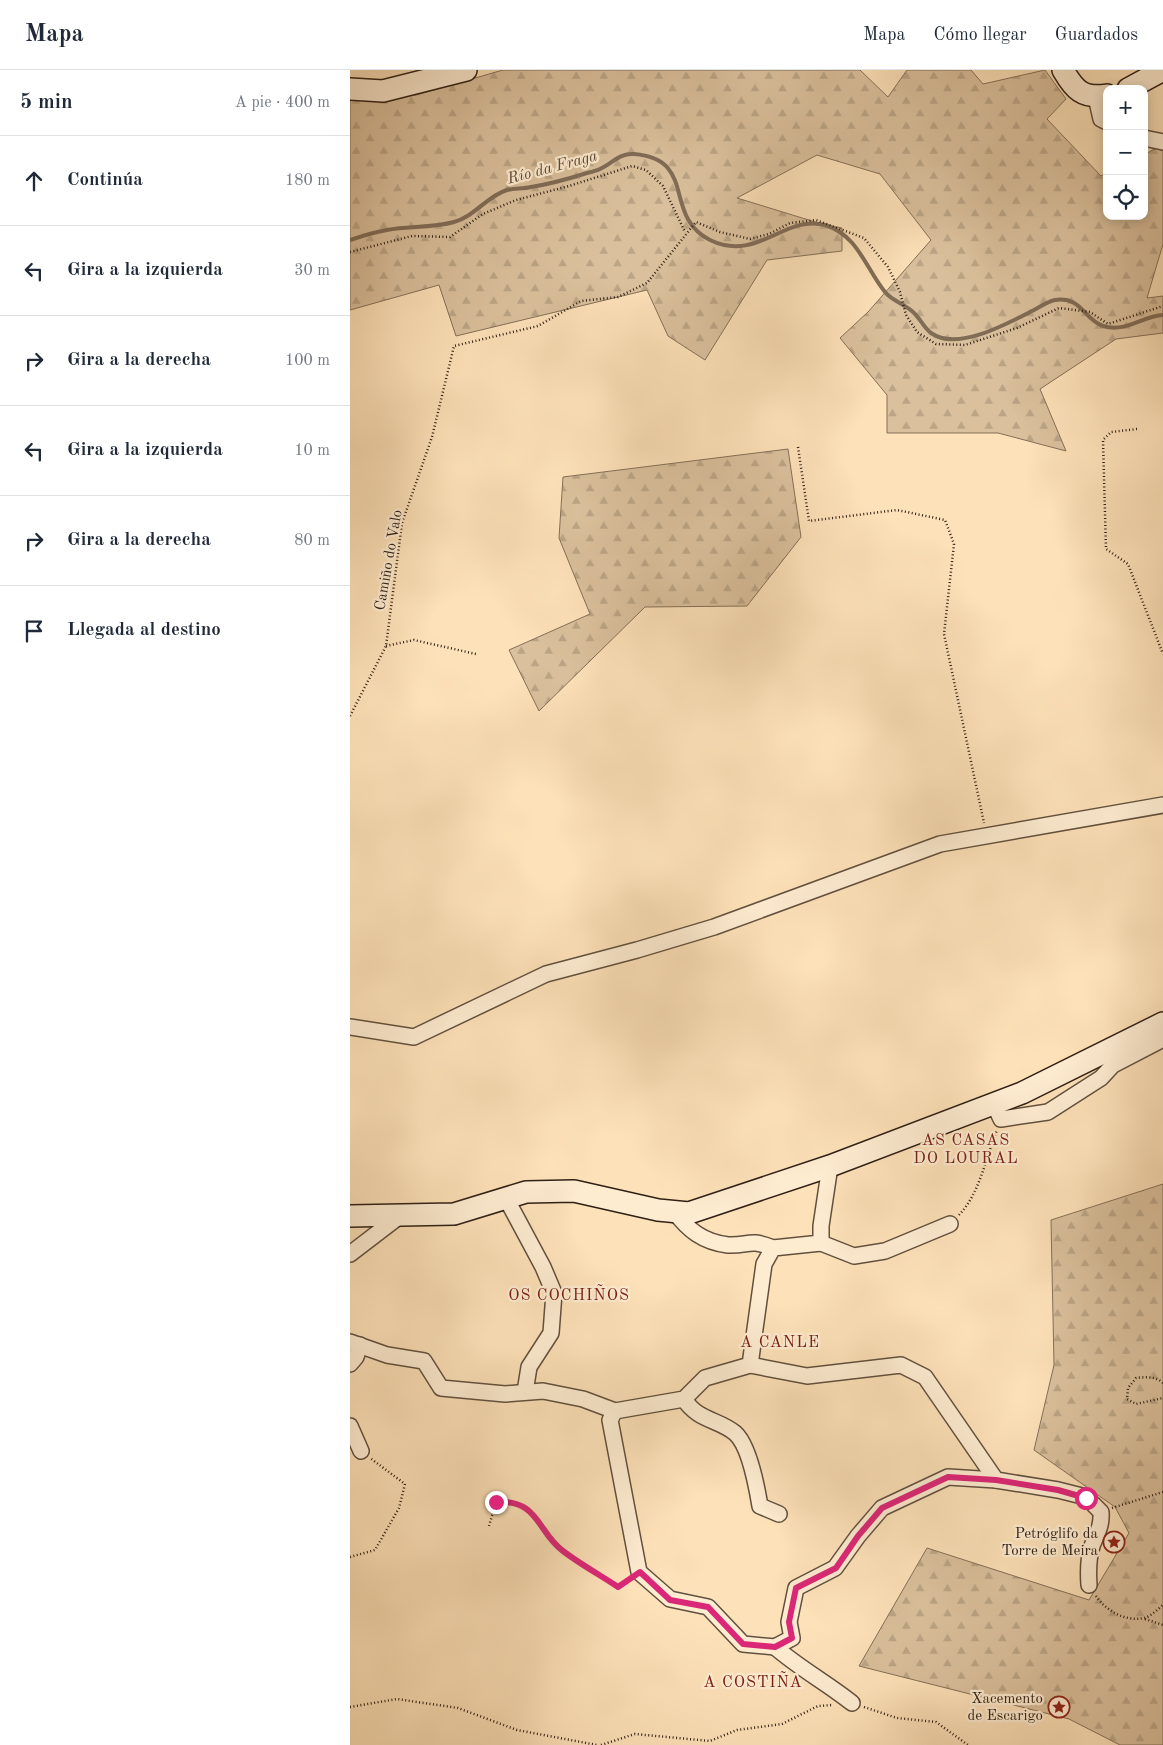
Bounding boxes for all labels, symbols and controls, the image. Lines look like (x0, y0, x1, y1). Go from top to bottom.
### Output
text: Mapa (25, 23, 84, 47)
text: Mapa (863, 26, 905, 44)
text: Cómo llegar (933, 26, 1027, 44)
text: Guardados (1055, 26, 1138, 44)
map controls (1103, 85, 1148, 220)
button: + (1103, 85, 1148, 130)
text: 5 min (20, 92, 73, 113)
text: A pie · 400 m (235, 95, 330, 111)
button: − (1103, 130, 1148, 175)
water label: Río da Fraga (505, 148, 600, 188)
icon: ahead (20, 167, 48, 195)
text: Continúa (67, 171, 143, 190)
text: 180 m (285, 173, 330, 189)
button: locate (1103, 175, 1148, 220)
icon: left (20, 257, 48, 285)
text: Gira a la izquierda (67, 261, 223, 280)
text: 30 m (294, 263, 330, 279)
icon: right (20, 347, 48, 375)
text: Gira a la derecha (67, 351, 211, 370)
text: 100 m (285, 353, 330, 369)
icon: left (20, 437, 48, 465)
text: Gira a la izquierda (67, 441, 223, 460)
text: 10 m (294, 443, 330, 459)
street label: Camiño do Valo (373, 509, 406, 612)
icon: right (20, 527, 48, 555)
text: Gira a la derecha (67, 531, 211, 550)
text: 80 m (294, 533, 330, 549)
icon: arrive (20, 617, 48, 645)
text: Llegada al destino (67, 621, 221, 640)
district label: AS CASAS DO LOURAL (913, 1133, 1019, 1167)
district label: OS COCHIÑOS (508, 1283, 630, 1304)
district label: A CANLE (740, 1335, 820, 1351)
route start (1075, 1487, 1098, 1510)
route end (485, 1491, 508, 1514)
place label: Petróglifo da Torre de Meira (1001, 1527, 1099, 1559)
place icon: Petróglifo da Torre de Meira (1102, 1530, 1126, 1554)
district label: A COSTIÑA (703, 1670, 803, 1691)
place label: Xacemento de Escarigo (968, 1692, 1043, 1724)
place icon: Xacemento de Escarigo (1047, 1695, 1071, 1719)

